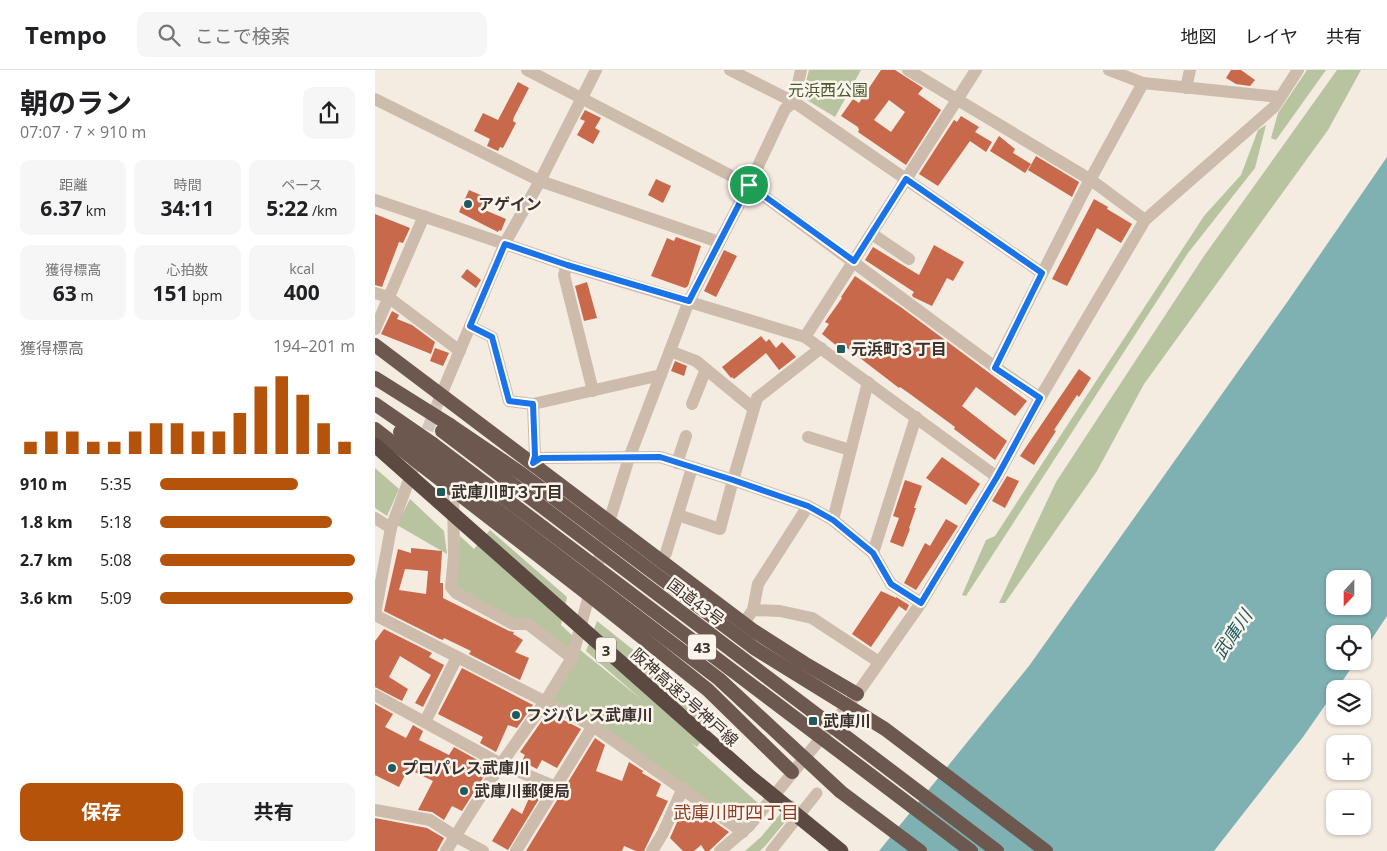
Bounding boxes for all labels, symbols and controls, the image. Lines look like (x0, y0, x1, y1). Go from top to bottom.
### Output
search box (137, 12, 487, 57)
text: Tempo (25, 18, 107, 51)
icon: search (155, 21, 183, 49)
text: ここで検索 (195, 23, 290, 49)
text: 地図 (1181, 24, 1217, 48)
text: レイヤ (1245, 24, 1298, 48)
text: 共有 (1326, 24, 1362, 48)
park label: 元浜西公園 (788, 79, 868, 101)
text: 朝のラン (20, 83, 132, 121)
button: share (303, 87, 355, 139)
text: 07:07 · 7 × 910 m (20, 121, 146, 143)
pin (728, 164, 770, 206)
icon: arrive (735, 171, 763, 199)
text: 距離 (59, 175, 87, 194)
text: 時間 (173, 175, 201, 194)
text: ペース (281, 175, 322, 194)
place label: アゲイン (478, 193, 542, 215)
text: 6.37 (40, 194, 82, 222)
text: 34:11 (160, 194, 215, 222)
text: 5:22 (266, 194, 308, 222)
marker: アゲイン (462, 198, 474, 210)
text: km (82, 201, 106, 220)
text: /km (308, 201, 337, 220)
text: kcal (289, 259, 315, 278)
text: 獲得標高 (45, 260, 101, 279)
text: 心拍数 (166, 260, 208, 279)
text: 400 (284, 278, 320, 306)
text: 63 (53, 279, 77, 307)
text: 151 (153, 279, 189, 307)
text: m (77, 286, 93, 305)
text: bpm (189, 286, 222, 305)
text: 194–201 m (273, 335, 355, 357)
text: 獲得標高 (20, 337, 84, 359)
place label: 元浜町３丁目 (851, 338, 947, 360)
marker: 元浜町３丁目 (835, 343, 847, 355)
text: 910 m (20, 473, 67, 495)
text: 5:35 (100, 473, 132, 495)
place label: 武庫川町３丁目 (451, 481, 563, 503)
marker: 武庫川町３丁目 (435, 486, 447, 498)
text: 1.8 km (20, 511, 73, 533)
text: 5:18 (100, 511, 132, 533)
text: 2.7 km (20, 549, 73, 571)
text: 5:08 (100, 549, 132, 571)
north arrow (1326, 570, 1371, 615)
map controls (1326, 570, 1371, 835)
street label: 国道43号 (663, 573, 729, 631)
text: 3.6 km (20, 587, 73, 609)
text: 5:09 (100, 587, 132, 609)
water label: 武庫川 (1207, 603, 1258, 663)
button: locate (1326, 625, 1371, 670)
road number: 43 (688, 634, 716, 660)
road number: 3 (596, 638, 616, 662)
street label: 阪神高速3号神戸線 (627, 643, 743, 751)
button: layers (1326, 680, 1371, 725)
place label: フジパレス武庫川 (526, 704, 653, 726)
marker: フジパレス武庫川 (510, 709, 522, 721)
place label: 武庫川 (823, 710, 871, 732)
marker: 武庫川 (807, 715, 819, 727)
button: + (1326, 735, 1371, 780)
place label: プロパレス武庫川 (402, 757, 530, 779)
marker: プロパレス武庫川 (386, 762, 398, 774)
place label: 武庫川郵便局 (474, 780, 570, 802)
button: 保存 (20, 783, 183, 841)
button: 共有 (193, 783, 355, 841)
marker: 武庫川郵便局 (458, 785, 470, 797)
button: − (1326, 790, 1371, 835)
district label: 武庫川町四丁目 (673, 800, 799, 824)

